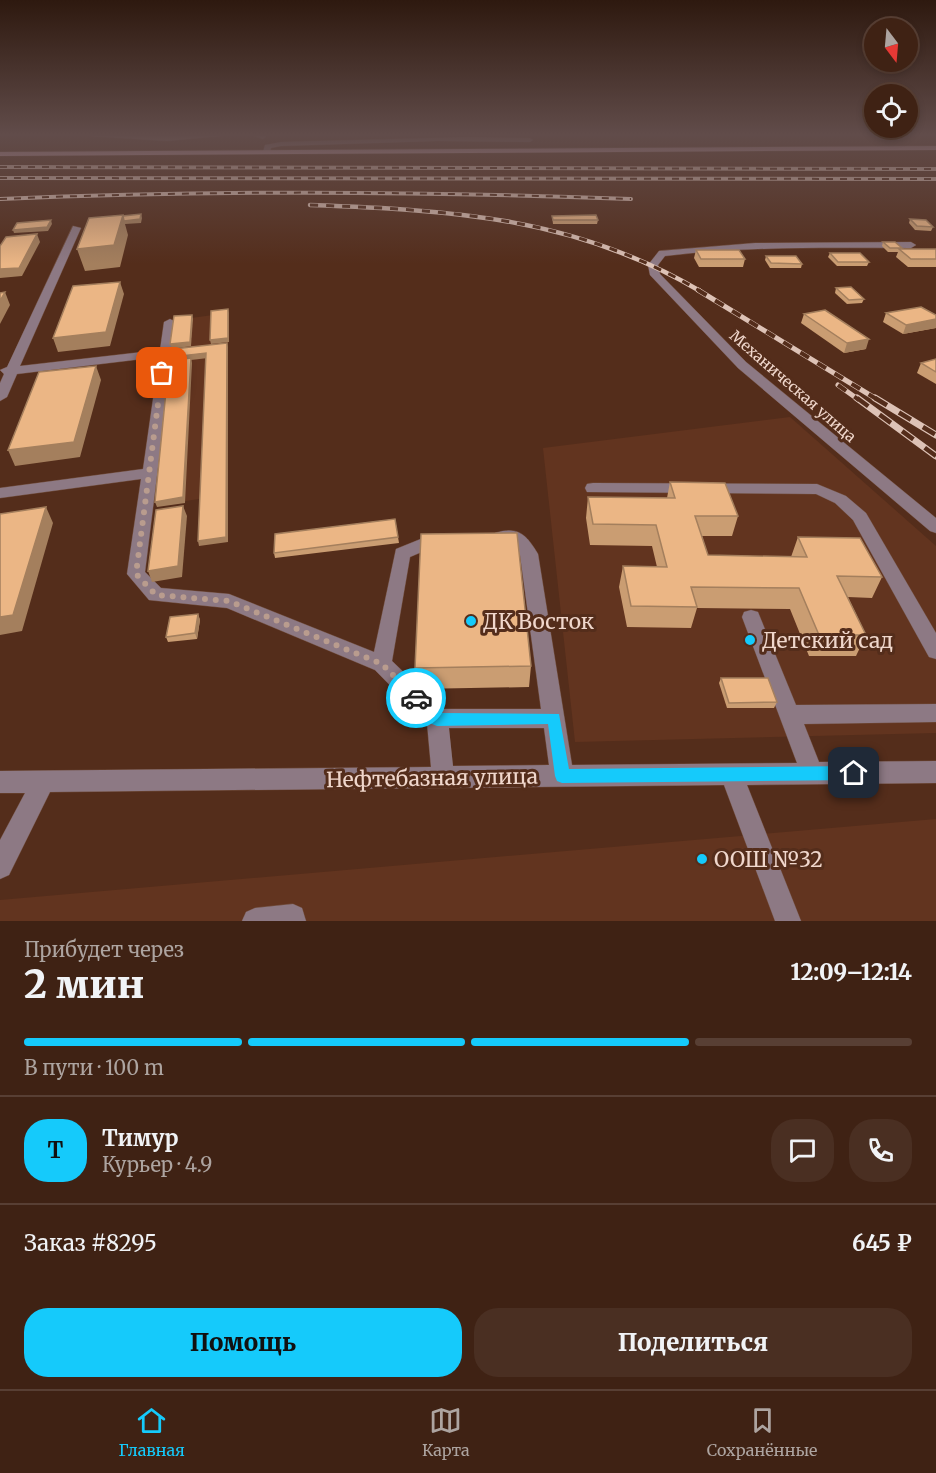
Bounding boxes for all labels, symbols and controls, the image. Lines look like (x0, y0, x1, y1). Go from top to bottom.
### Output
north arrow (864, 18, 918, 72)
map controls (864, 18, 918, 138)
button: locate (864, 84, 918, 138)
street label: Механическая улица (726, 326, 860, 446)
pin (136, 347, 187, 398)
icon: bag (145, 356, 178, 389)
place label: ДК Восток (483, 608, 594, 635)
marker: ДК Восток (464, 614, 478, 628)
place label: Детский сад (762, 627, 893, 654)
marker: Детский сад (743, 633, 757, 647)
courier (386, 668, 446, 728)
icon: car (400, 682, 433, 715)
pin (828, 747, 879, 798)
icon: home (837, 756, 870, 789)
street label: Нефтебазная улица (326, 763, 538, 793)
place label: ООШ №32 (714, 846, 823, 873)
marker: ООШ №32 (695, 852, 709, 866)
text: Прибудет через (24, 937, 184, 962)
text: 12:09–12:14 (790, 958, 912, 986)
text: 2 мин (24, 960, 144, 1009)
text: В пути · 100 m (24, 1055, 164, 1080)
button: chat (771, 1119, 834, 1182)
button: phone (849, 1119, 912, 1182)
text: Тимур (102, 1124, 179, 1152)
text: Т (48, 1136, 63, 1164)
text: Курьер · 4.9 (102, 1152, 212, 1177)
text: Заказ #8295 (24, 1229, 157, 1257)
text: 645 ₽ (852, 1229, 912, 1257)
button: Помощь (24, 1308, 462, 1377)
button: Поделиться (474, 1308, 912, 1377)
tab: Главная (119, 1404, 185, 1460)
tab: Карта (422, 1404, 470, 1460)
tab: Сохранённые (707, 1404, 817, 1460)

